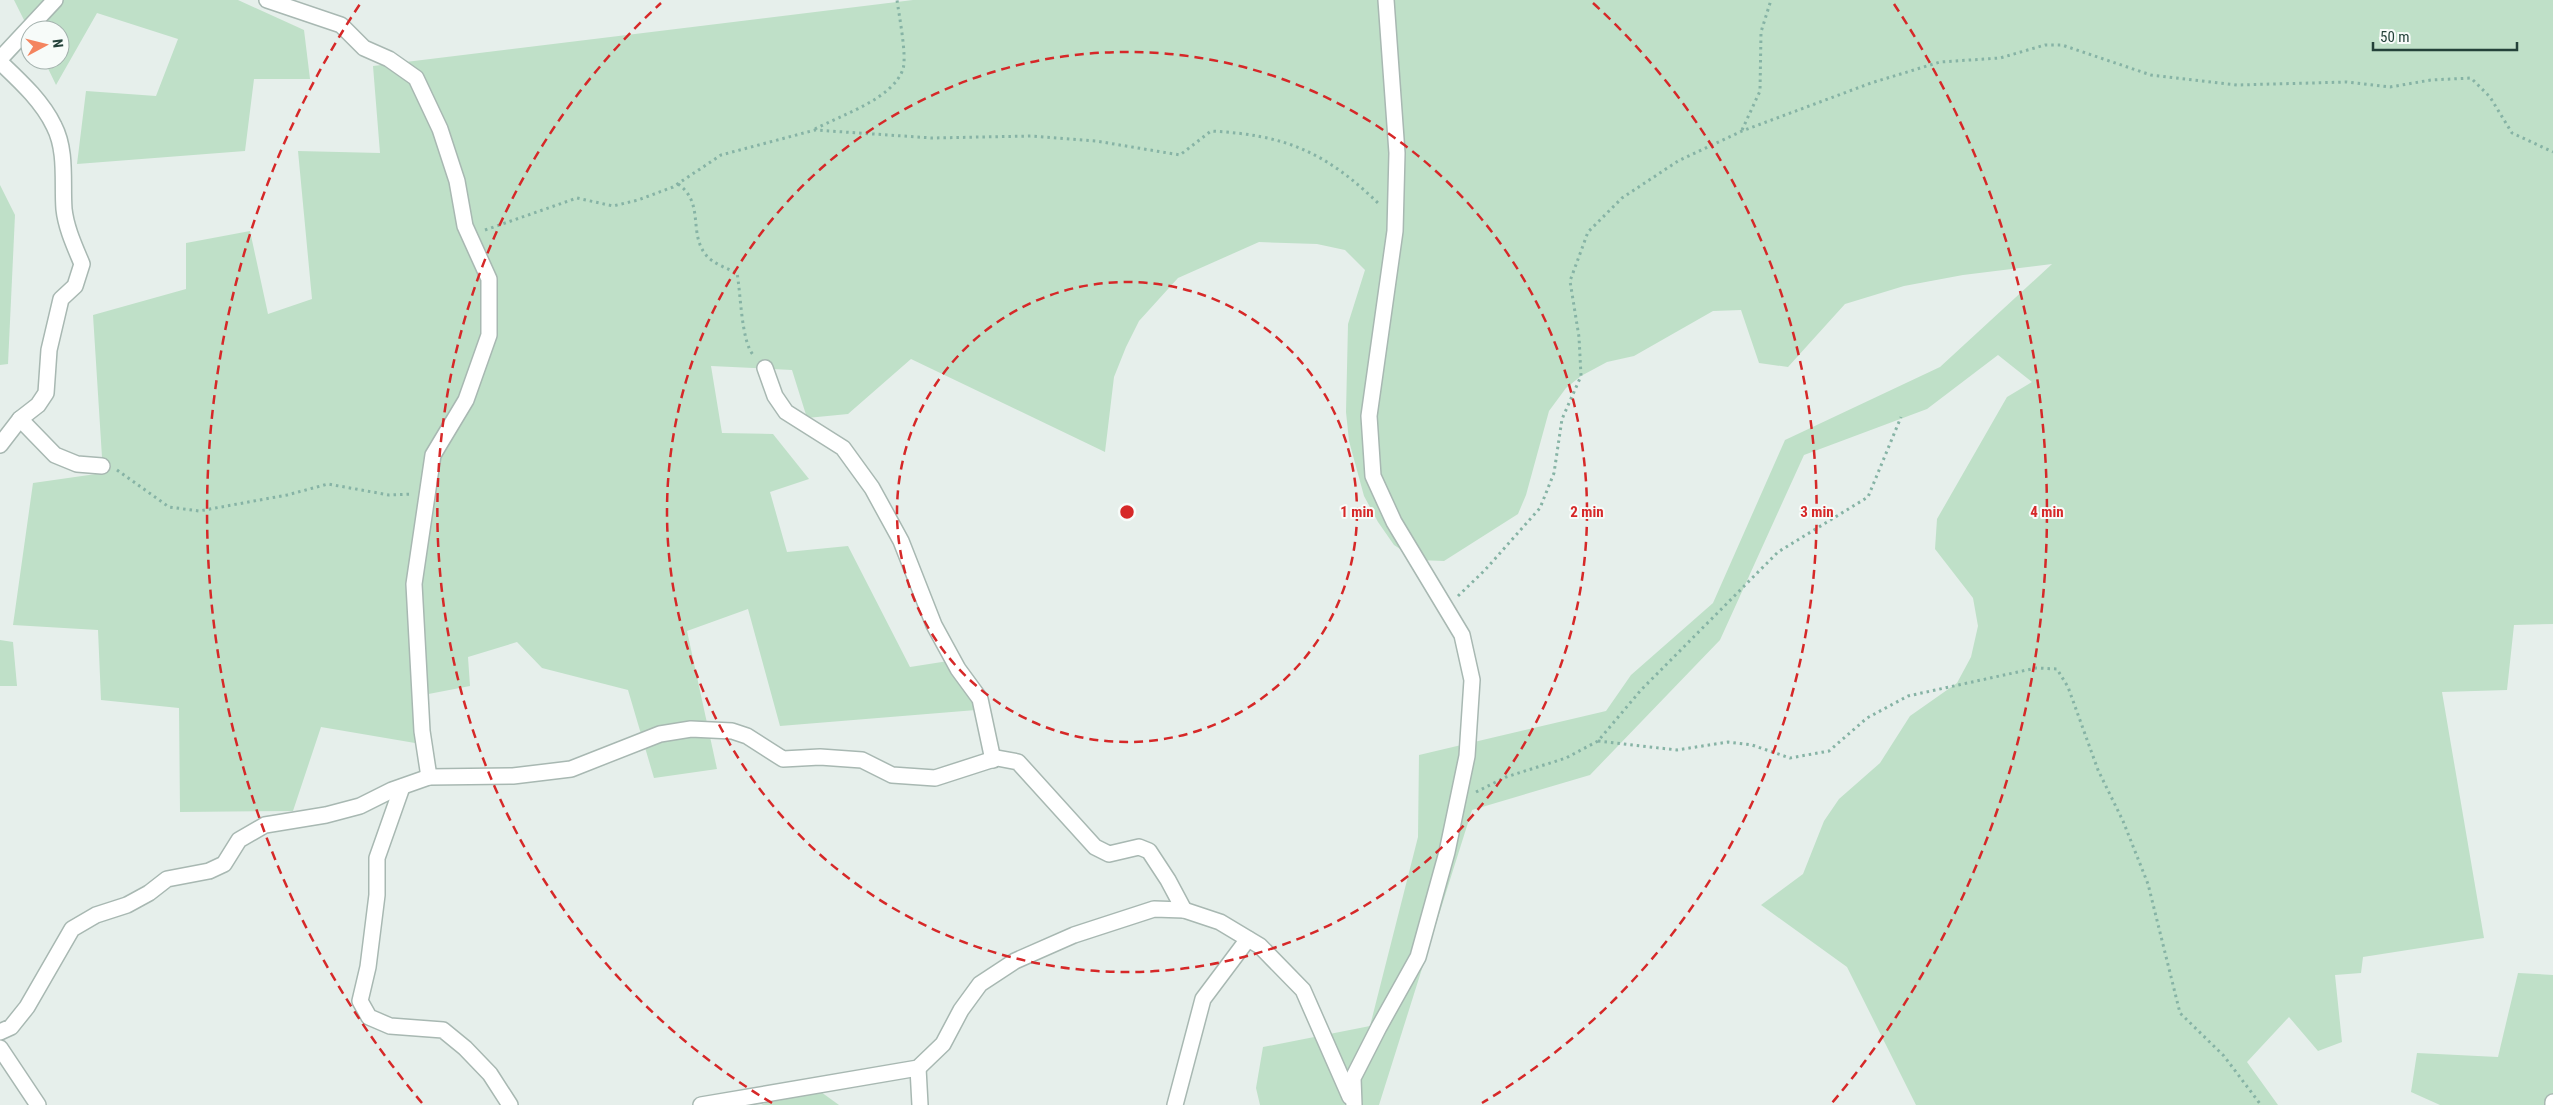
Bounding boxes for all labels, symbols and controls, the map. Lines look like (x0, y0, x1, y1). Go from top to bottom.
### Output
north arrow (20, 20, 70, 70)
scale bar (2373, 20, 2517, 52)
text: 50 m (2380, 28, 2410, 46)
text: N (49, 38, 66, 49)
centre of rings (1118, 503, 1136, 521)
text: 1 min (1340, 503, 1374, 521)
text: 2 min (1570, 503, 1604, 521)
text: 3 min (1800, 503, 1834, 521)
text: 4 min (2030, 503, 2064, 521)

